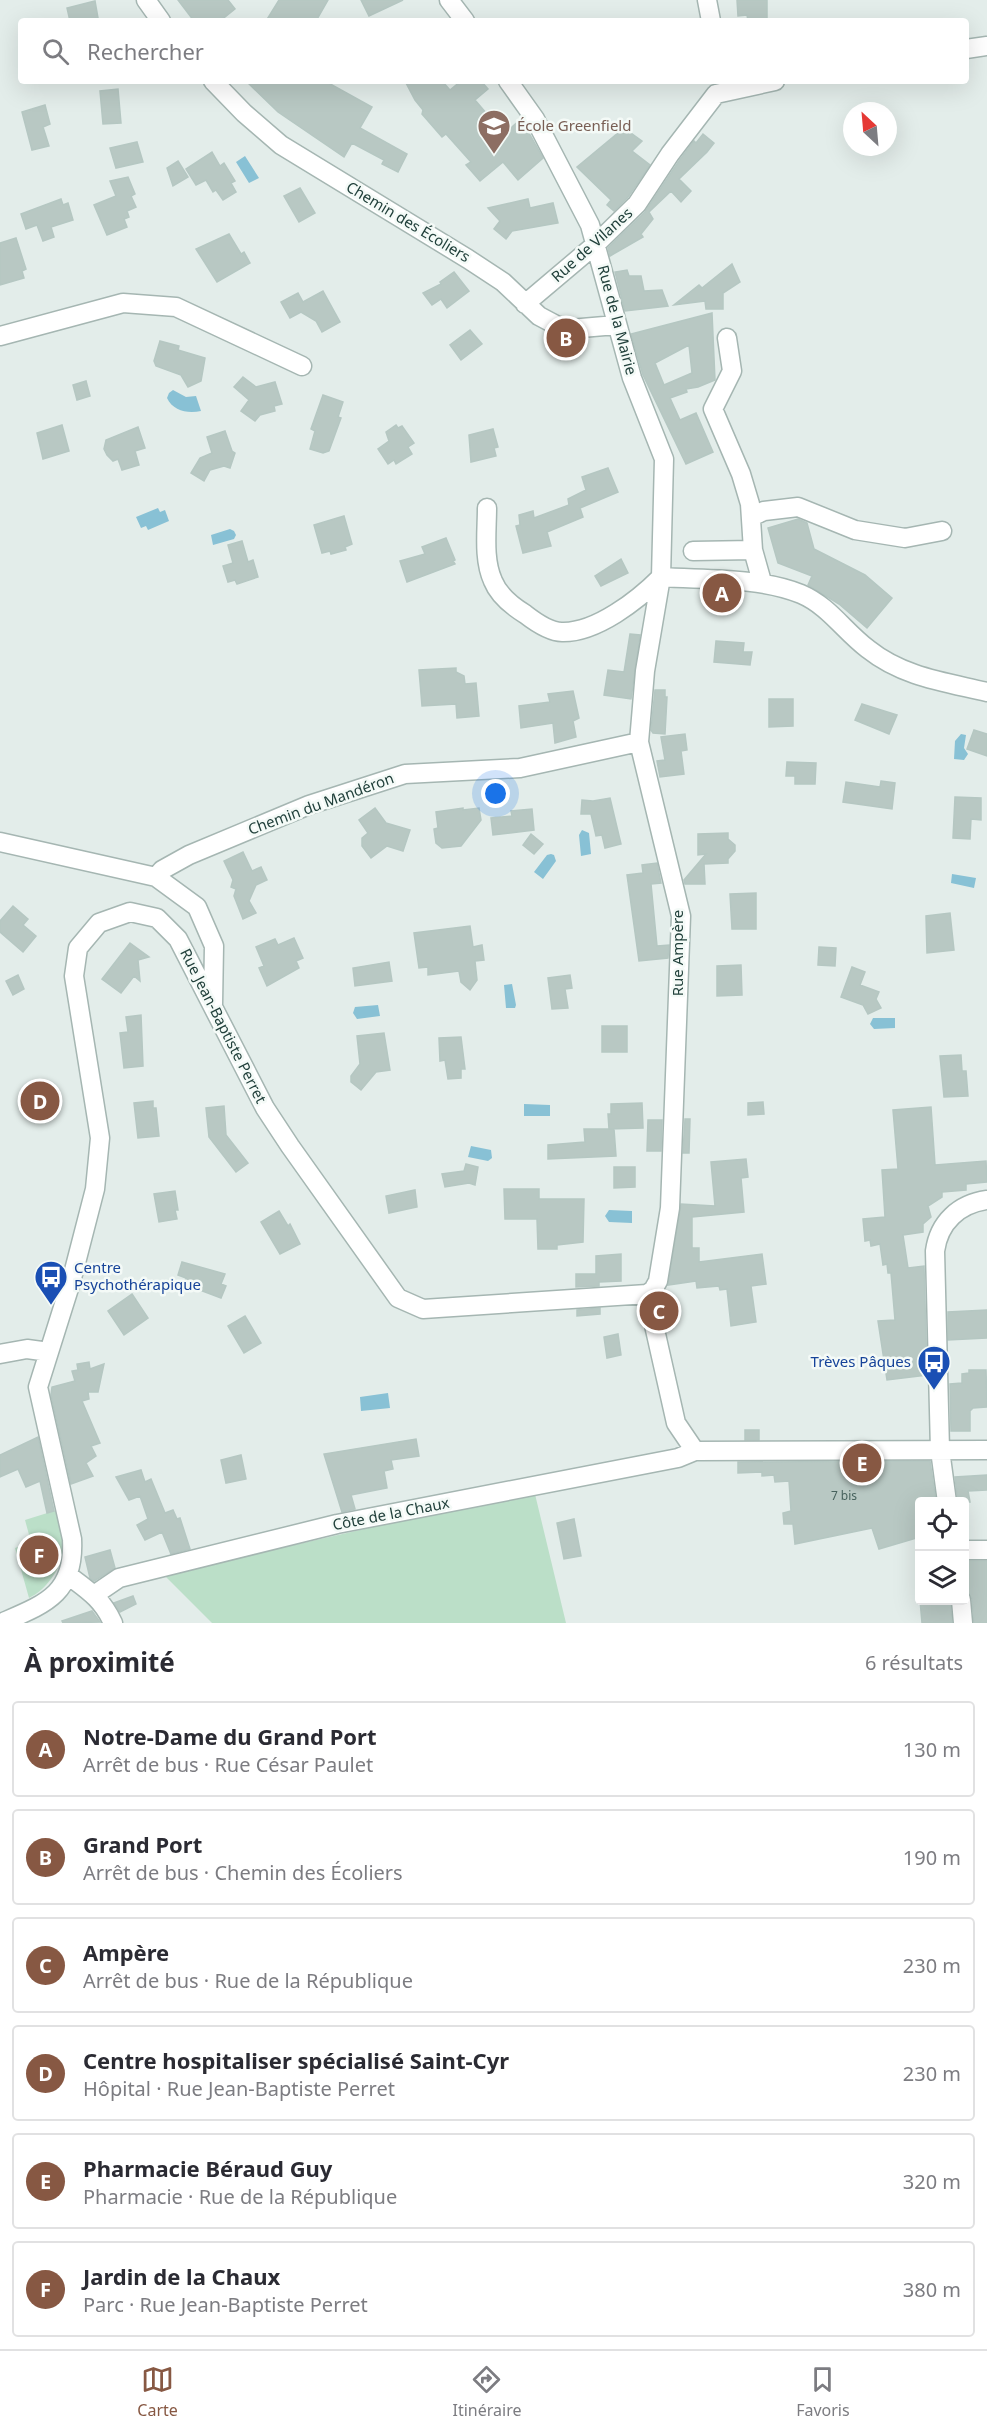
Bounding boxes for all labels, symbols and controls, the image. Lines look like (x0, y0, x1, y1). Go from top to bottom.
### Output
search box (18, 18, 969, 84)
icon: search (39, 35, 72, 68)
text: Rechercher (87, 36, 204, 66)
north arrow (843, 102, 897, 156)
school or university icon: École Greenfield (476, 108, 512, 155)
place label: École Greenfield (517, 115, 631, 135)
street label: Chemin des Écoliers (343, 176, 474, 266)
street label: Rue de Vilanes (547, 202, 636, 286)
street label: Rue de la Mairie (594, 263, 642, 377)
pin: B (546, 316, 586, 360)
pin: A (702, 570, 742, 616)
street label: Chemin du Mandéron (245, 767, 396, 839)
your location (481, 779, 510, 808)
street label: Rue Ampère (667, 910, 687, 996)
street label: Rue Jean-Baptiste Perret (176, 945, 272, 1107)
pin: D (20, 1078, 60, 1124)
place label: Centre Psychothérapique (74, 1257, 201, 1294)
bus stop icon: Centre Psychothérapique (33, 1259, 69, 1306)
pin: C (640, 1288, 678, 1334)
bus stop icon: Trèves Pâques (916, 1344, 952, 1391)
place label: Trèves Pâques (811, 1351, 911, 1371)
pin: E (842, 1440, 882, 1486)
house number: 7 bis (831, 1487, 857, 1504)
street label: Côte de la Chaux (331, 1492, 451, 1534)
map controls (915, 1497, 969, 1605)
button: locate (915, 1497, 969, 1551)
pin: F (20, 1532, 58, 1578)
button: layers (915, 1551, 969, 1605)
text: À proximité (24, 1644, 175, 1680)
text: 6 résultats (865, 1649, 963, 1676)
text: Notre-Dame du Grand Port (83, 1721, 376, 1751)
text: A (39, 1736, 52, 1763)
text: 130 m (903, 1736, 961, 1763)
text: Arrêt de bus · Rue César Paulet (83, 1751, 373, 1778)
text: Grand Port (83, 1829, 202, 1859)
text: B (39, 1844, 52, 1871)
text: 190 m (903, 1844, 961, 1871)
text: Arrêt de bus · Chemin des Écoliers (83, 1859, 403, 1886)
text: Ampère (83, 1937, 169, 1967)
text: C (39, 1952, 52, 1979)
text: 230 m (903, 1952, 961, 1979)
text: Arrêt de bus · Rue de la République (83, 1967, 413, 1994)
text: Centre hospitaliser spécialisé Saint-Cyr (83, 2045, 509, 2075)
text: D (38, 2060, 53, 2087)
text: 230 m (903, 2060, 961, 2087)
text: Hôpital · Rue Jean-Baptiste Perret (83, 2075, 395, 2102)
text: Pharmacie Béraud Guy (83, 2153, 332, 2183)
text: E (40, 2168, 51, 2195)
text: 320 m (903, 2168, 961, 2195)
text: Pharmacie · Rue de la République (83, 2183, 397, 2210)
text: Jardin de la Chaux (83, 2261, 280, 2291)
text: F (40, 2276, 51, 2303)
text: 380 m (903, 2276, 961, 2303)
text: Parc · Rue Jean-Baptiste Perret (83, 2291, 368, 2318)
tab: Carte (137, 2363, 178, 2421)
tab: Itinéraire (453, 2363, 521, 2421)
tab: Favoris (796, 2363, 850, 2421)

